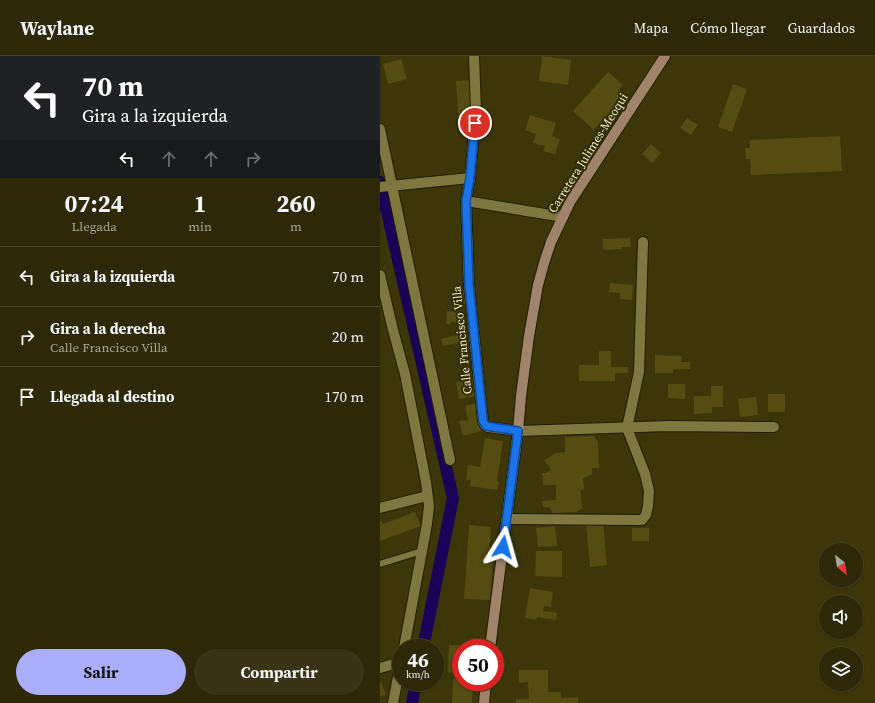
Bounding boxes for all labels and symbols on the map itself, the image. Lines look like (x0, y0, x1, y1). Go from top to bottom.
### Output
street label: Carretera Julimes-Meoqui (545, 90, 632, 216)
pin (458, 106, 492, 140)
street label: Calle Francisco Villa (448, 284, 476, 395)
position arrow (482, 526, 524, 568)
north arrow (819, 543, 863, 587)
speed limit sign: 50 (452, 639, 504, 691)

